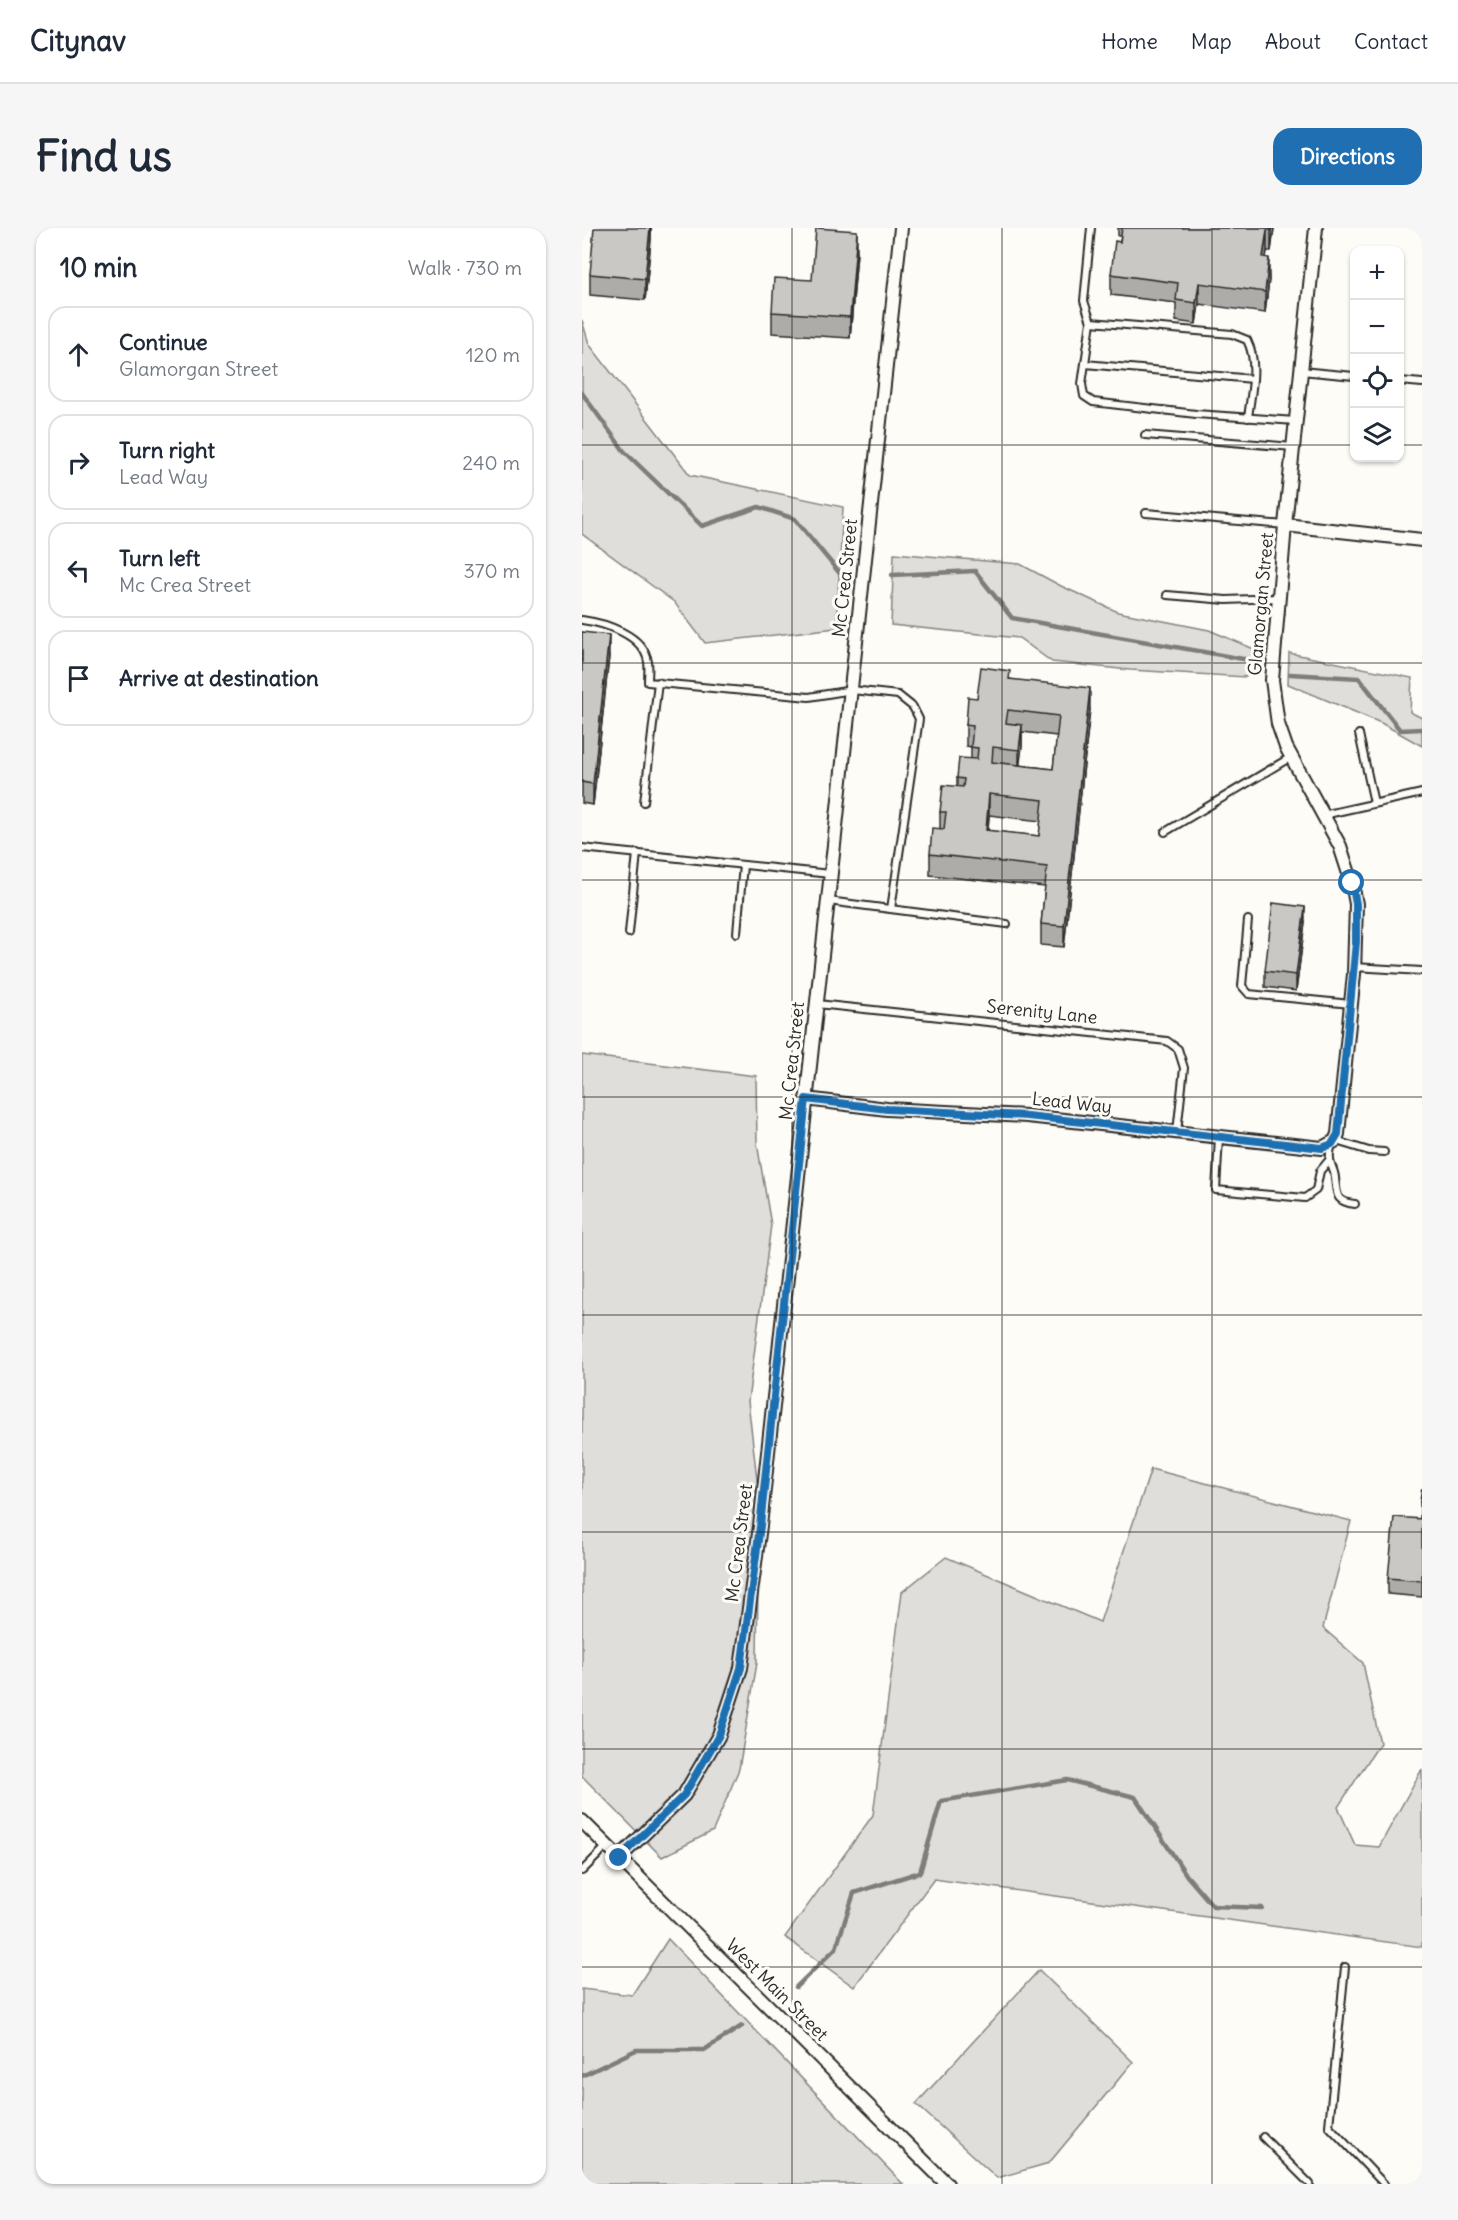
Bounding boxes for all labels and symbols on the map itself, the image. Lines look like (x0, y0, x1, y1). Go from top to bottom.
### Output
street label: Mc Crea Street (827, 518, 862, 638)
street label: Glamorgan Street (1243, 532, 1278, 676)
route start (1338, 869, 1364, 895)
street label: Serenity Lane (985, 994, 1099, 1029)
street label: Mc Crea Street (774, 1001, 809, 1121)
street label: Lead Way (1031, 1087, 1113, 1118)
street label: Mc Crea Street (720, 1483, 757, 1603)
route end (605, 1844, 631, 1870)
street label: West Main Street (721, 1934, 833, 2046)

